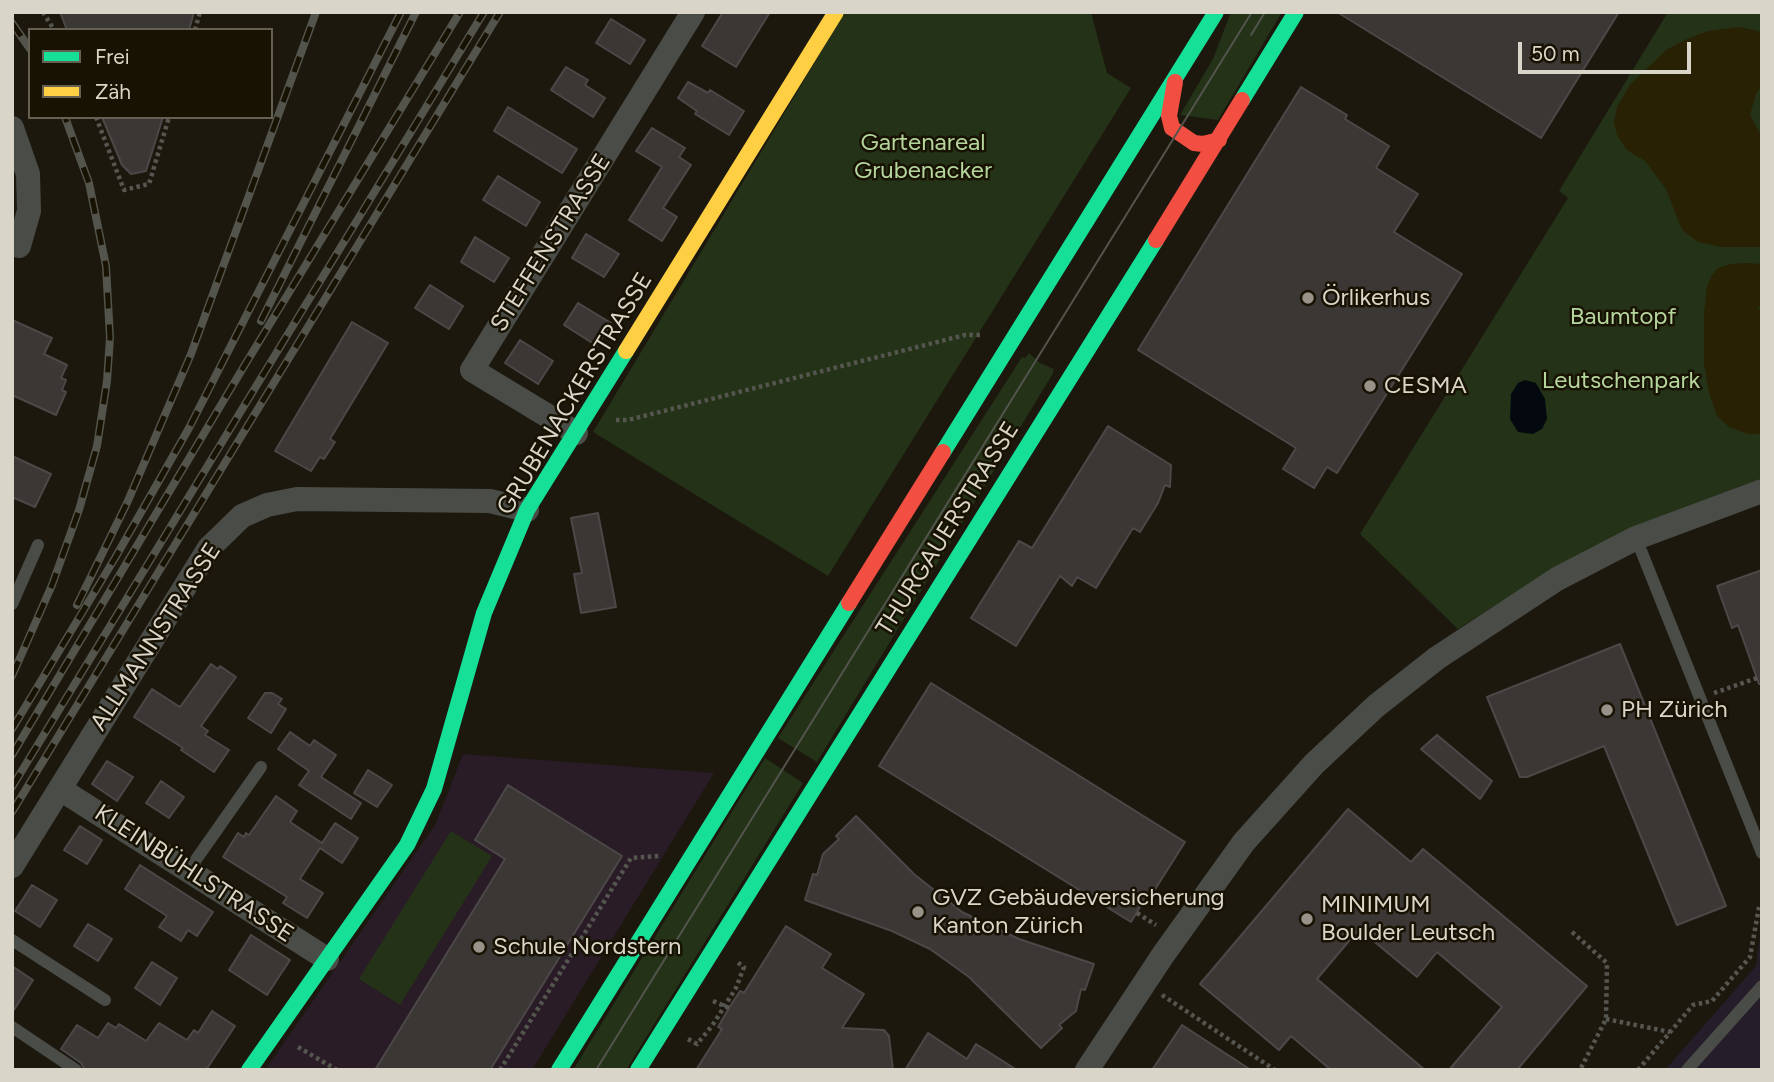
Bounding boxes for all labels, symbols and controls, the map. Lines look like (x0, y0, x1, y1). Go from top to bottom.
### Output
legend (28, 28, 273, 119)
scale bar (1522, 28, 1695, 72)
text: 50 m (1531, 41, 1580, 66)
text: Frei (95, 44, 130, 69)
text: Zäh (95, 79, 131, 104)
park label: Gartenareal Grubenacker (854, 129, 992, 185)
street label: STEFFENSTRASSE (485, 149, 617, 337)
street label: GRUBENACKERSTRASSE (491, 268, 659, 520)
place label: Örlikerhus (1322, 284, 1430, 312)
marker: Örlikerhus (1300, 290, 1316, 306)
park label: Baumtopf (1570, 303, 1676, 331)
park label: Leutschenpark (1542, 367, 1700, 395)
place label: CESMA (1384, 372, 1467, 400)
marker: CESMA (1362, 378, 1378, 394)
street label: THURGAUERSTRASSE (870, 417, 1026, 641)
street label: ALLMANNSTRASSE (85, 538, 227, 736)
place label: PH Zürich (1621, 696, 1728, 724)
marker: PH Zürich (1599, 702, 1615, 718)
street label: KLEINBÜHLSTRASSE (89, 799, 299, 949)
place label: GVZ Gebäudeversicherung Kanton Zürich (932, 884, 1225, 940)
place label: MINIMUM Boulder Leutsch (1321, 891, 1495, 947)
marker: GVZ Gebäudeversicherung Kanton Zürich (910, 904, 926, 920)
marker: MINIMUM Boulder Leutsch (1299, 911, 1315, 927)
place label: Schule Nordstern (493, 933, 681, 961)
marker: Schule Nordstern (471, 939, 487, 955)

